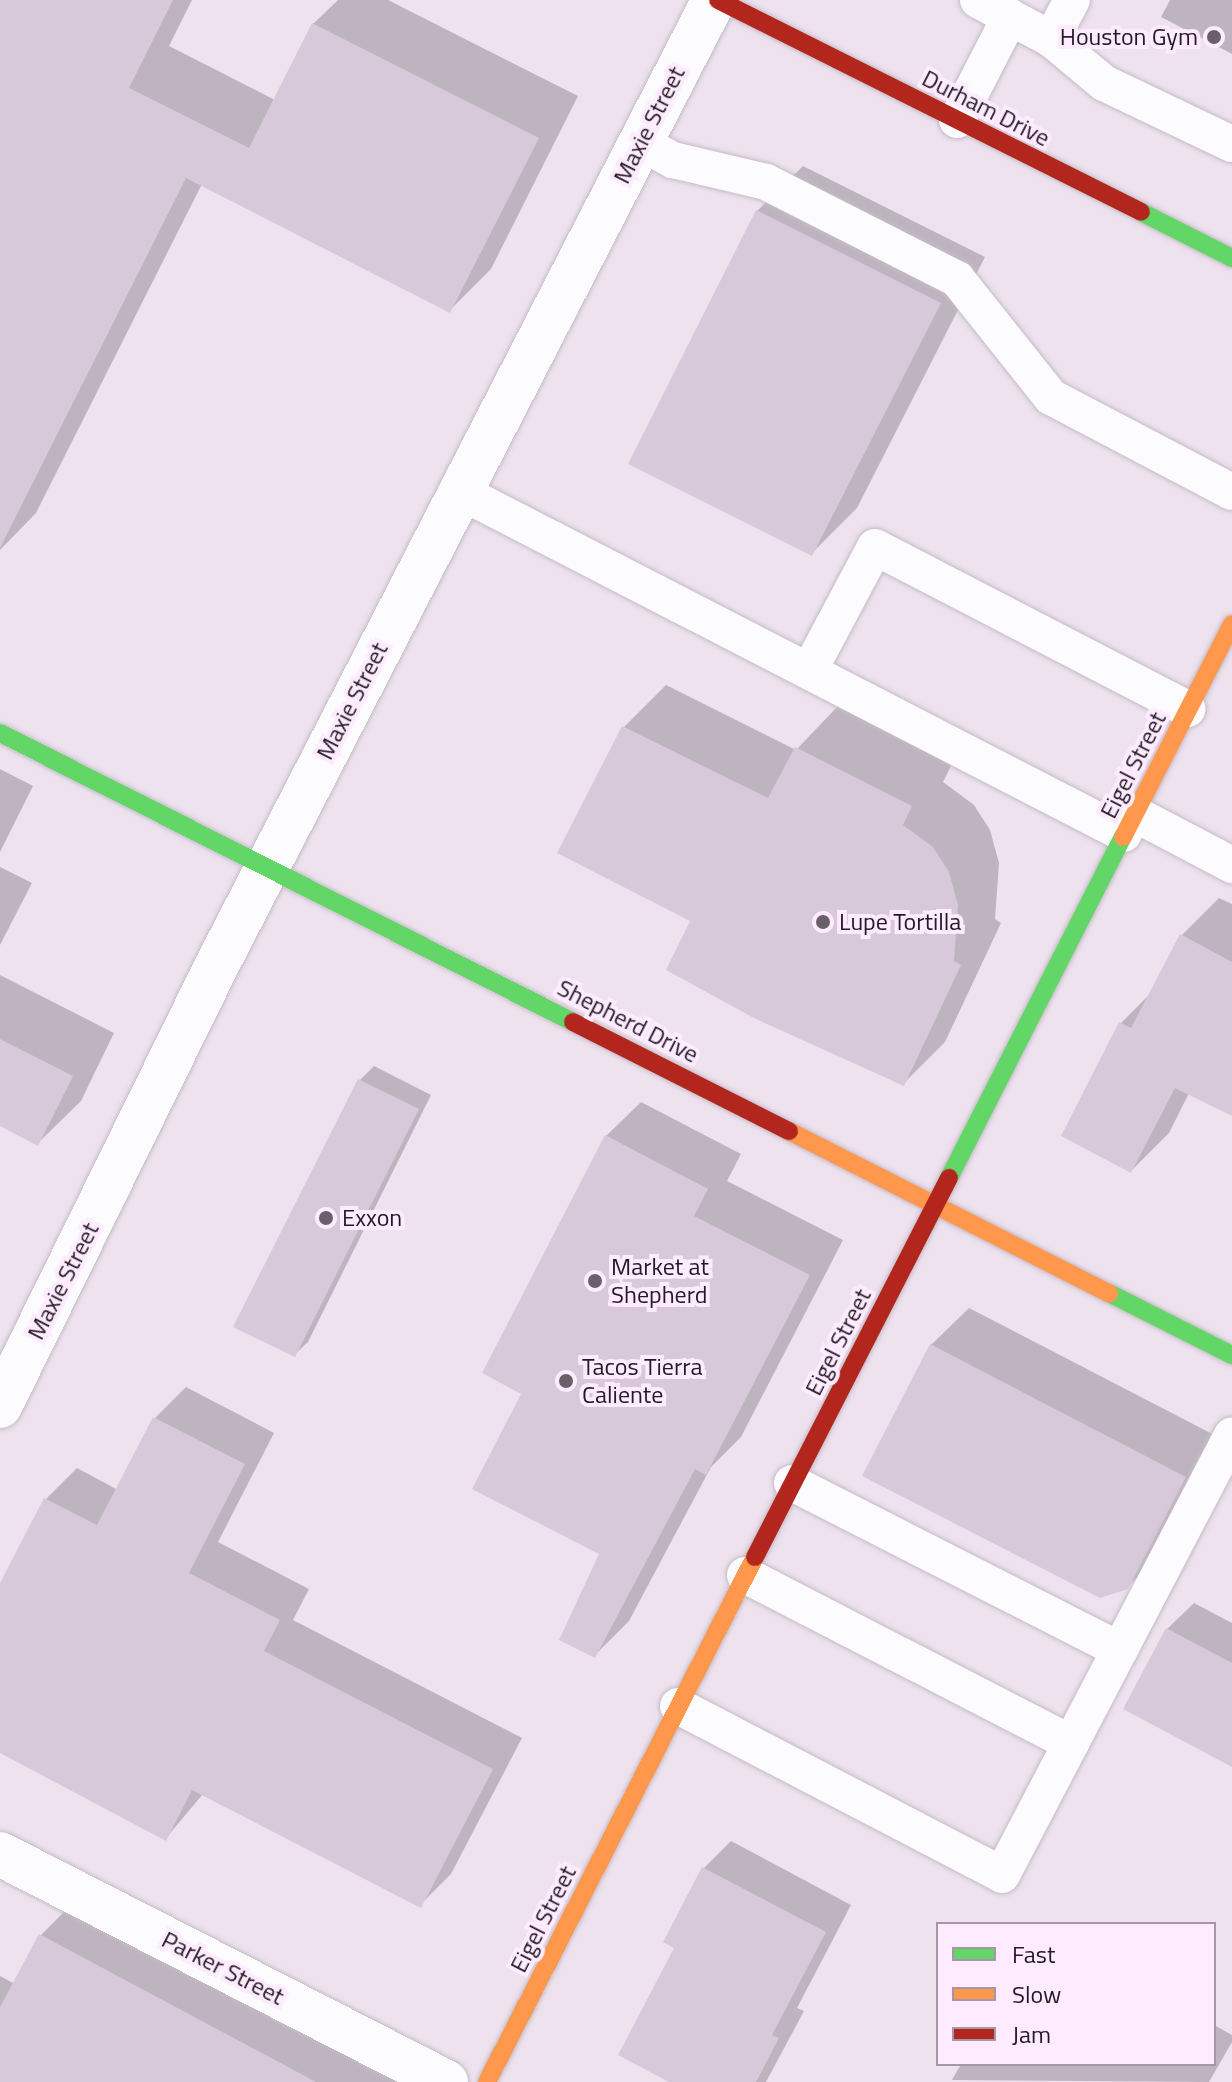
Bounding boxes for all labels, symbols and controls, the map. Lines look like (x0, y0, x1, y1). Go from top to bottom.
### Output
place label: Houston Gym (1060, 23, 1198, 51)
marker: Houston Gym (1205, 28, 1223, 46)
street label: Maxie Street (607, 62, 691, 188)
street label: Durham Drive (917, 64, 1055, 152)
street label: Maxie Street (310, 638, 394, 764)
street label: Eigel Street (1094, 707, 1172, 823)
place label: Lupe Tortilla (839, 908, 961, 936)
marker: Lupe Tortilla (814, 913, 832, 931)
street label: Shepherd Drive (553, 973, 703, 1069)
place label: Exxon (342, 1204, 402, 1232)
marker: Exxon (317, 1209, 335, 1227)
street label: Maxie Street (21, 1218, 105, 1344)
place label: Market at Shepherd (611, 1253, 709, 1309)
marker: Market at Shepherd (586, 1272, 604, 1290)
street label: Eigel Street (799, 1284, 877, 1400)
place label: Tacos Tierra Caliente (582, 1353, 703, 1409)
marker: Tacos Tierra Caliente (557, 1372, 575, 1390)
street label: Eigel Street (504, 1861, 582, 1977)
legend (936, 1922, 1216, 2066)
street label: Parker Street (157, 1925, 289, 2011)
text: Fast (1012, 1936, 1055, 1972)
text: Slow (1012, 1976, 1061, 2012)
text: Jam (1012, 2016, 1051, 2052)

